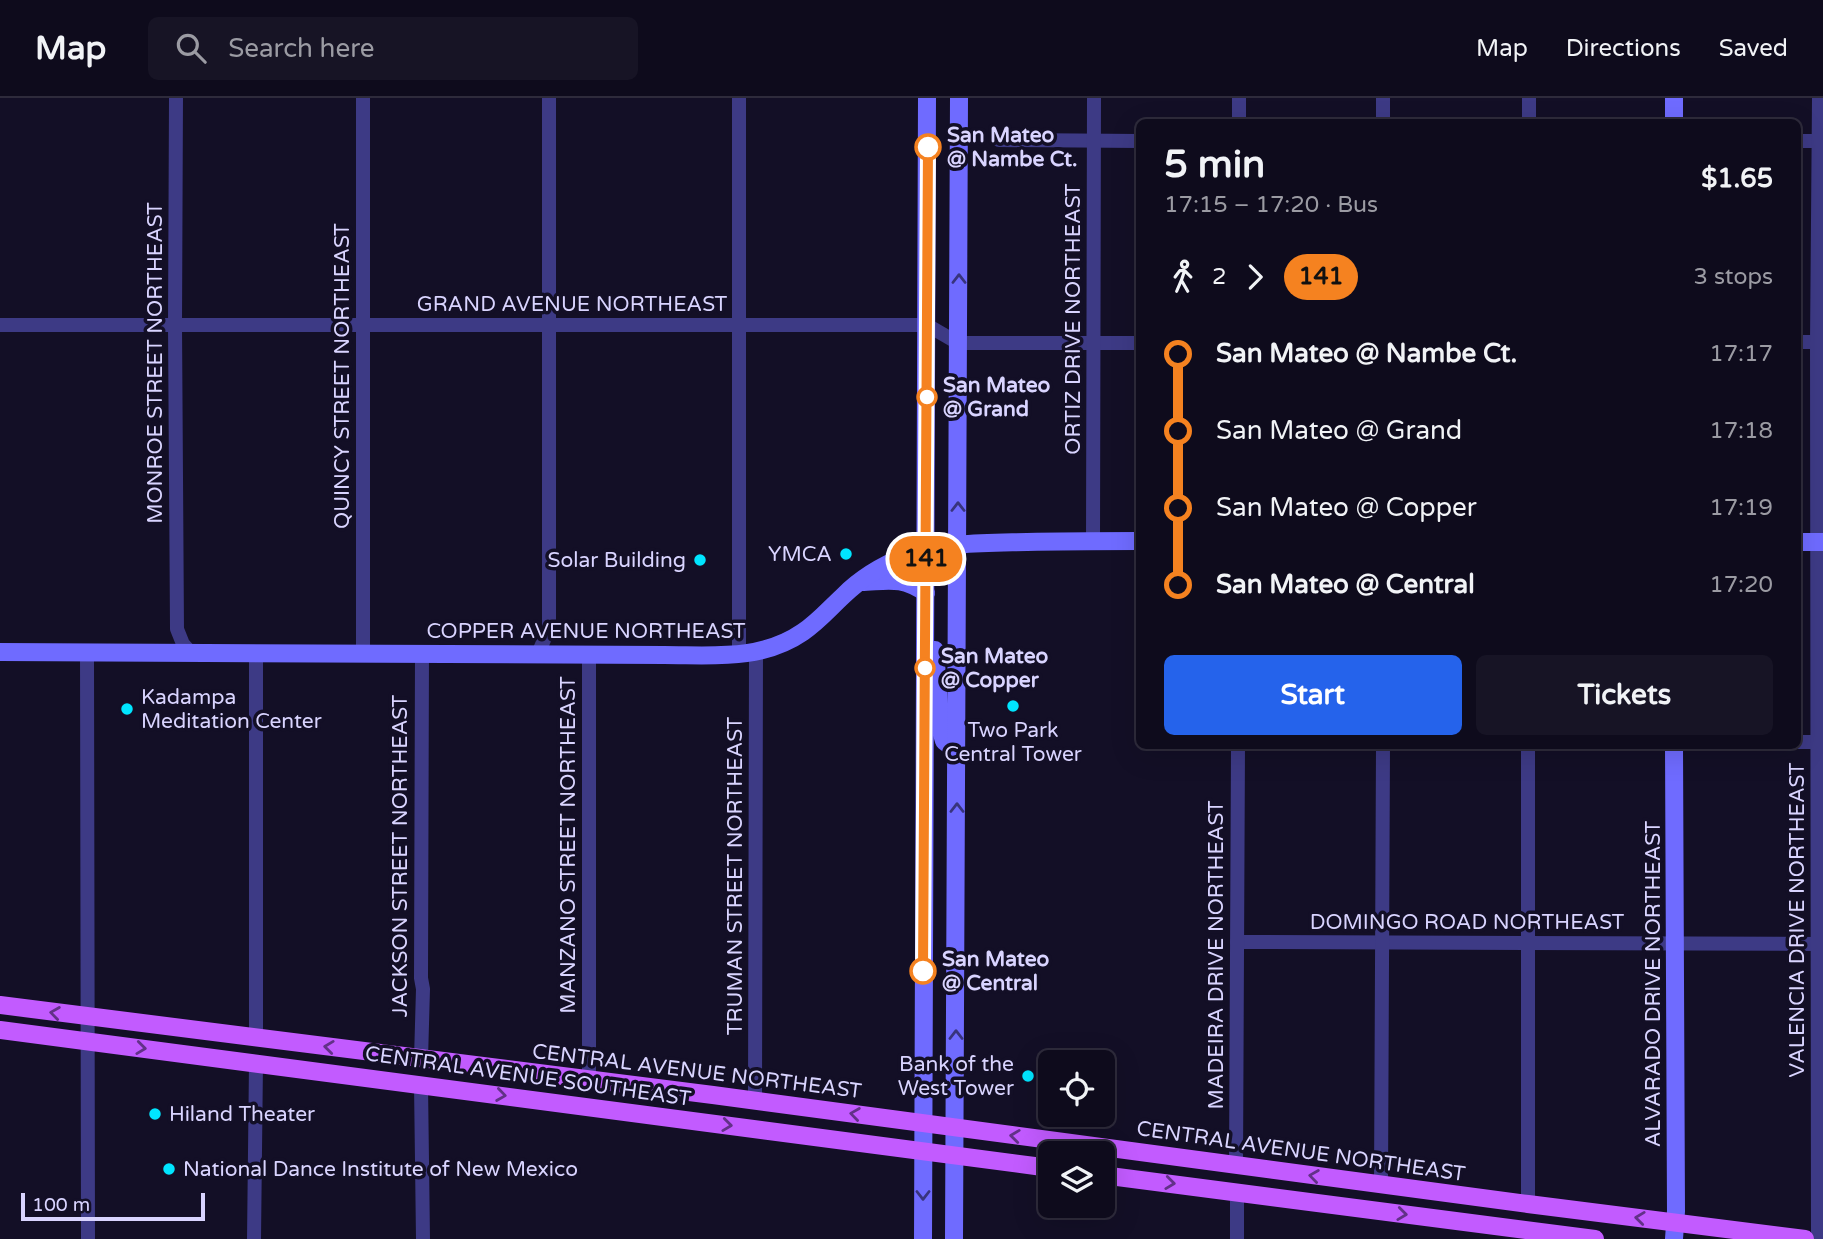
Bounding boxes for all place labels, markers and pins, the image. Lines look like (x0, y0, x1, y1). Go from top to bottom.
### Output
place label: San Mateo @ Nambe Ct. (947, 123, 1078, 172)
marker: San Mateo @ Nambe Ct. (915, 134, 941, 160)
place label: San Mateo @ Grand (943, 373, 1051, 422)
marker: San Mateo @ Grand (917, 387, 937, 407)
place label: YMCA (768, 542, 832, 567)
marker: YMCA (838, 546, 854, 562)
place label: Solar Building (548, 548, 686, 573)
marker: Solar Building (692, 552, 708, 568)
place label: San Mateo @ Copper (941, 644, 1049, 693)
marker: San Mateo @ Copper (915, 658, 935, 678)
place label: Kadampa Meditation Center (141, 685, 322, 734)
marker: Two Park Central Tower (1005, 698, 1021, 714)
marker: Kadampa Meditation Center (119, 701, 135, 717)
place label: Two Park Central Tower (944, 718, 1082, 767)
place label: San Mateo @ Central (942, 947, 1050, 996)
marker: San Mateo @ Central (910, 958, 936, 984)
place label: Bank of the West Tower (898, 1052, 1014, 1101)
marker: Bank of the West Tower (1020, 1068, 1036, 1084)
place label: Hiland Theater (169, 1102, 315, 1127)
marker: Hiland Theater (147, 1106, 163, 1122)
place label: National Dance Institute of New Mexico (183, 1157, 578, 1182)
marker: National Dance Institute of New Mexico (161, 1161, 177, 1177)

